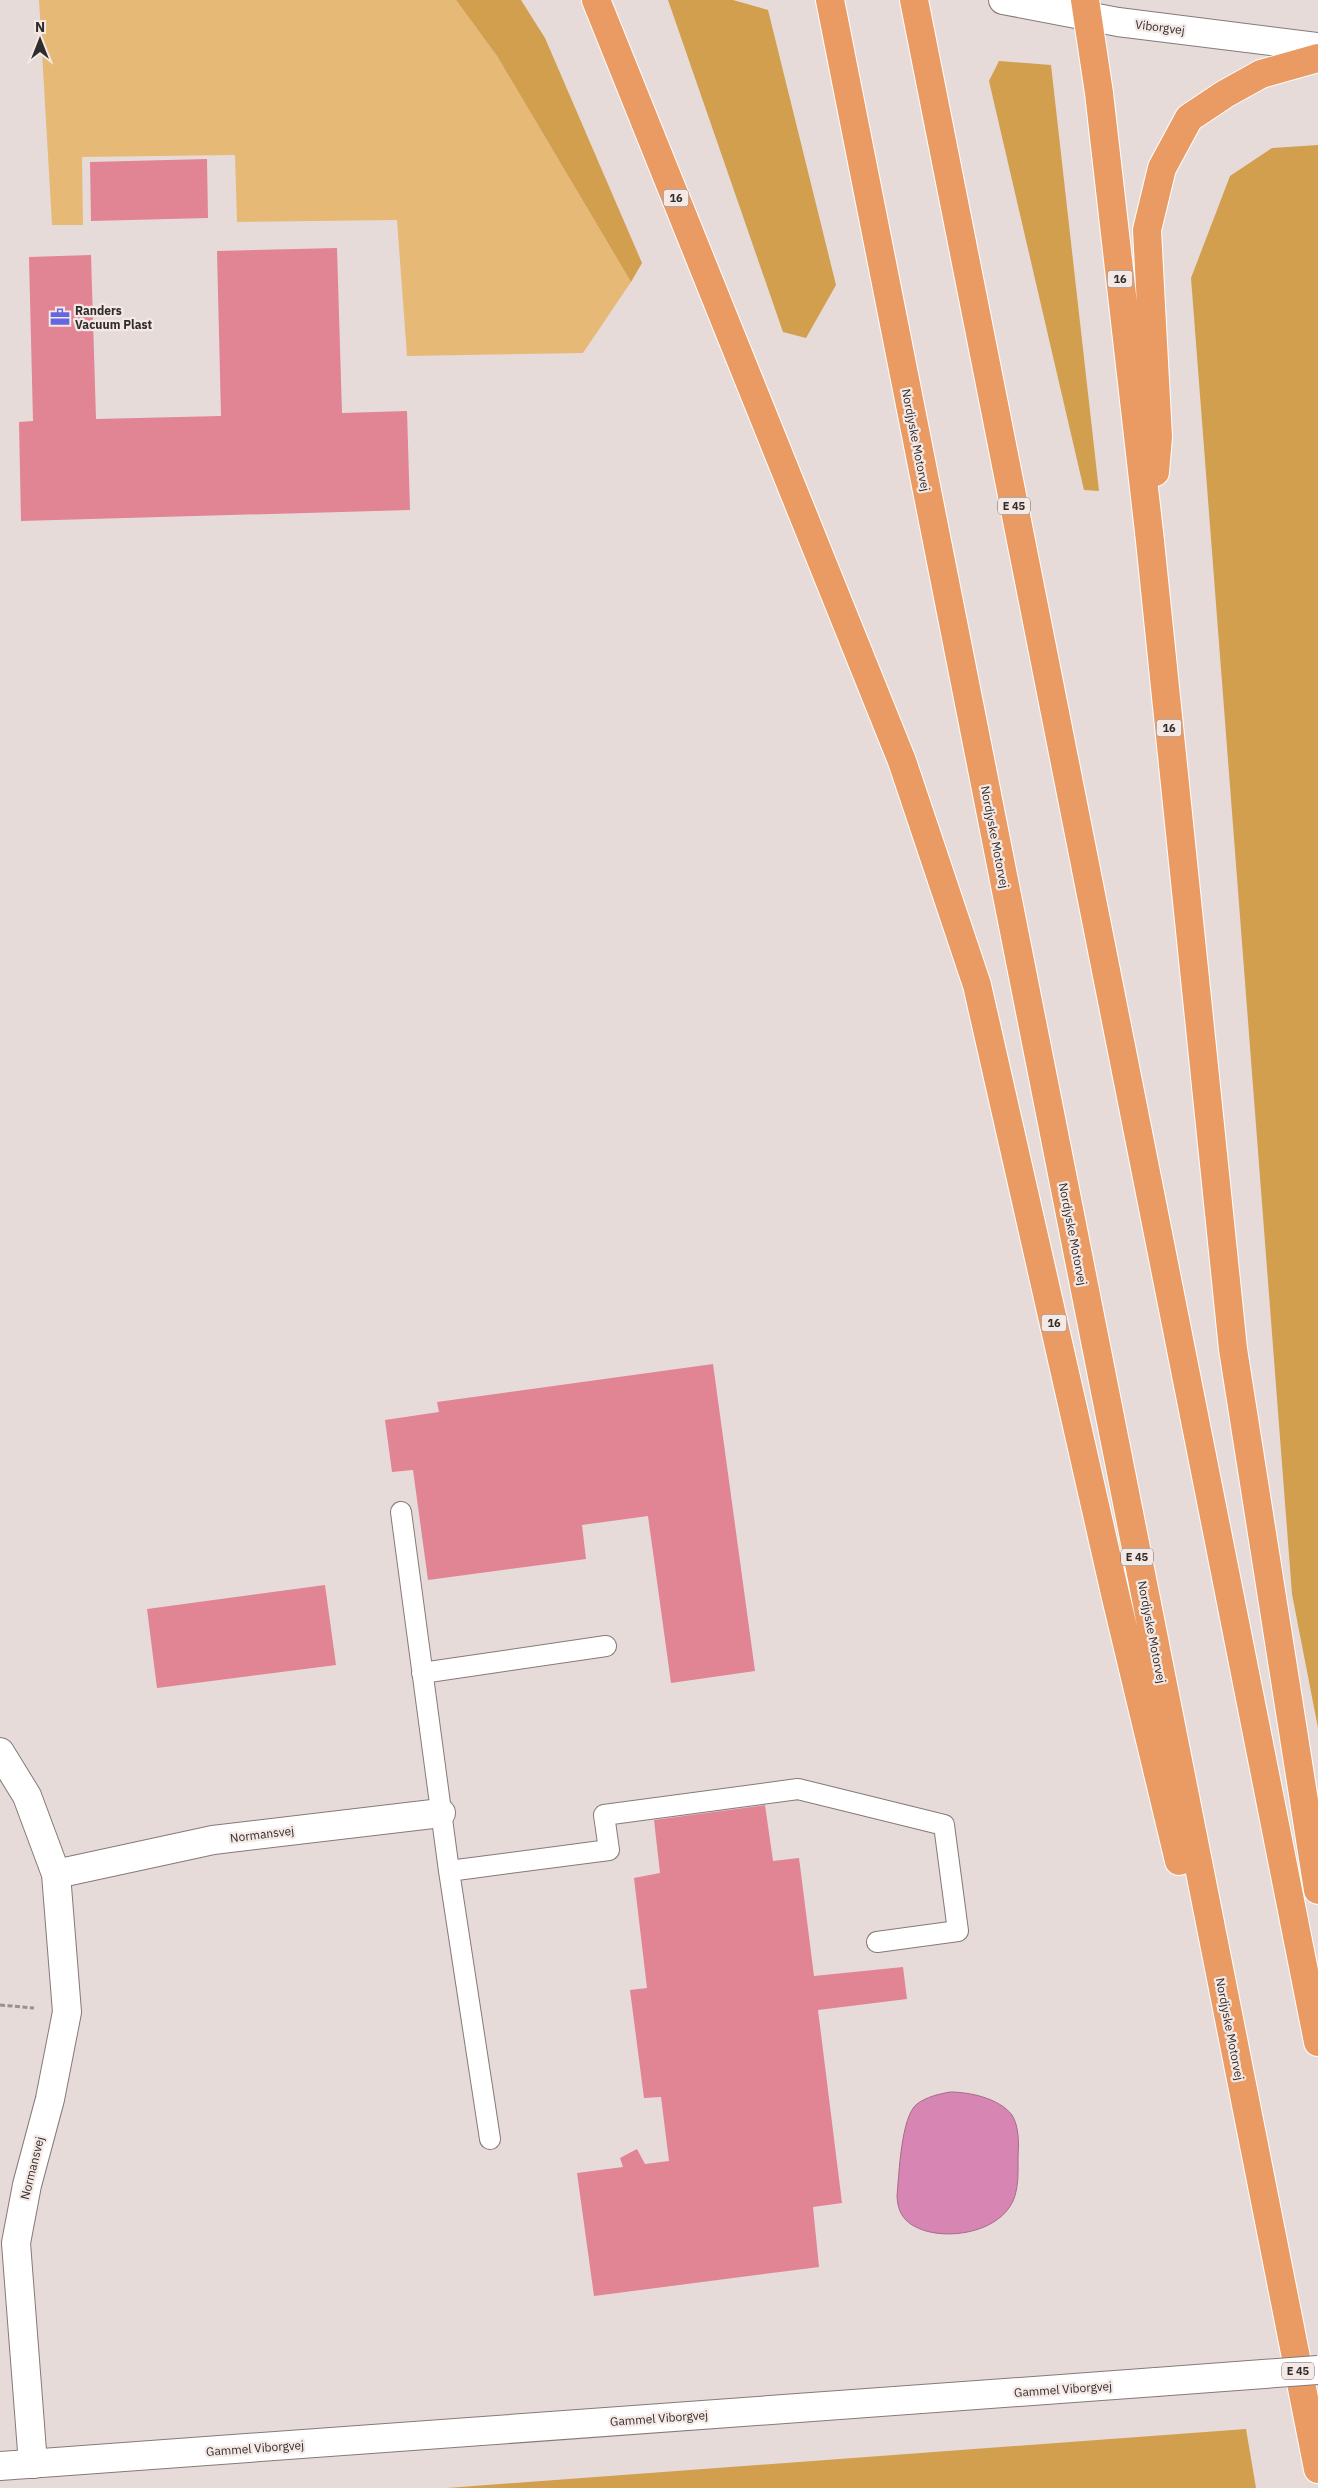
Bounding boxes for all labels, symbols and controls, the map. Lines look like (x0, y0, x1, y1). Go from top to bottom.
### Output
north arrow (15, 15, 65, 65)
street label: Viborgvej (1134, 17, 1186, 37)
text: N (35, 18, 45, 36)
road number: 16 (664, 190, 688, 207)
road number: 16 (1108, 270, 1132, 288)
place label: Randers Vacuum Plast (75, 303, 153, 332)
office icon: Randers Vacuum Plast (49, 306, 71, 328)
street label: Nordjyske Motorvej (899, 387, 933, 493)
road number: E 45 (998, 498, 1030, 514)
road number: 16 (1156, 720, 1182, 736)
street label: Nordjyske Motorvej (978, 784, 1012, 890)
street label: Nordjyske Motorvej (1056, 1181, 1090, 1287)
road number: 16 (1042, 1315, 1066, 1332)
road number: E 45 (1121, 1548, 1153, 1565)
street label: Nordjyske Motorvej (1135, 1579, 1169, 1685)
street label: Normansvej (229, 1823, 295, 1845)
street label: Nordjyske Motorvej (1213, 1976, 1247, 2082)
street label: Normansvej (17, 2135, 47, 2201)
road number: E 45 (1282, 2362, 1314, 2380)
street label: Gammel Viborgvej (1013, 2378, 1113, 2400)
street label: Gammel Viborgvej (609, 2407, 709, 2429)
street label: Gammel Viborgvej (205, 2437, 305, 2459)

